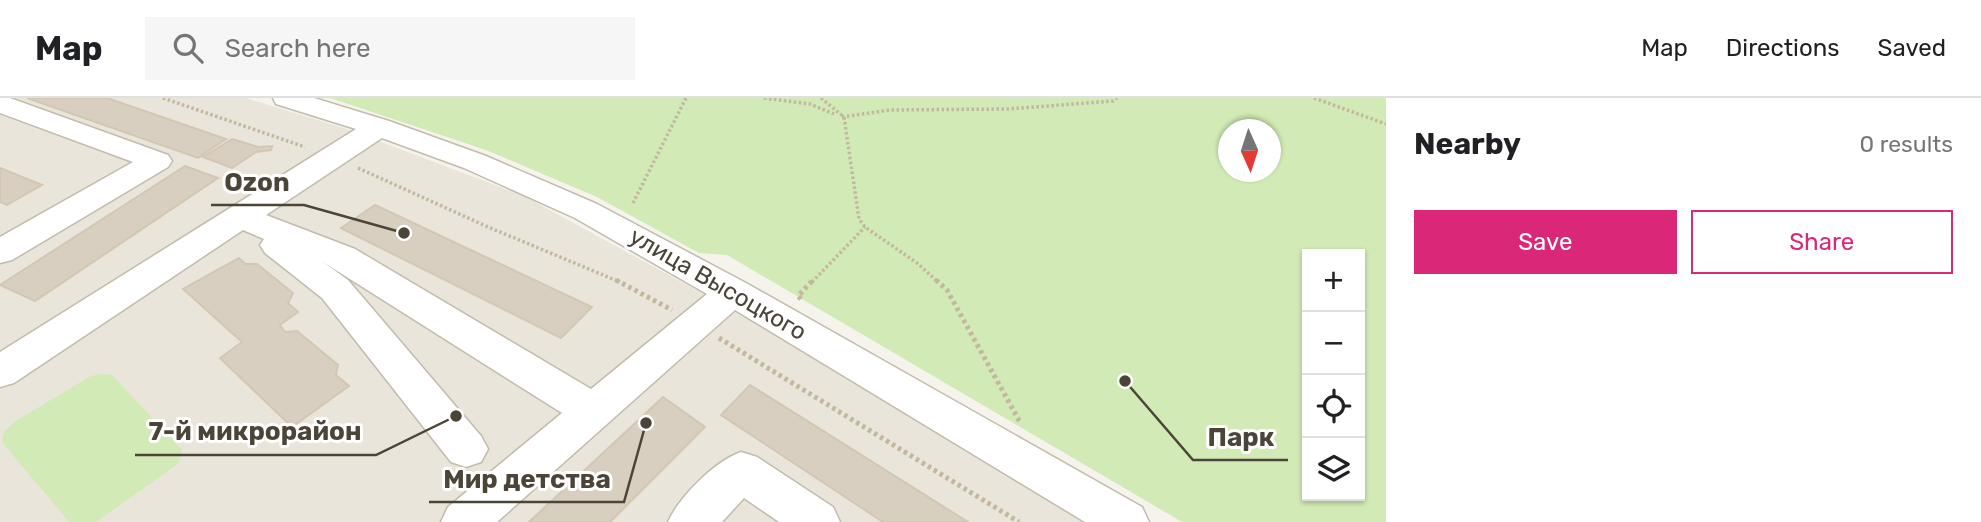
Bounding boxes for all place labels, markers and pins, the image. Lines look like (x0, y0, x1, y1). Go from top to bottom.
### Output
callout: Ozon (211, 158, 304, 205)
callout: 7-й микрорайон (135, 408, 376, 455)
callout: Парк (1193, 413, 1288, 460)
callout: Мир детства (429, 455, 624, 502)

